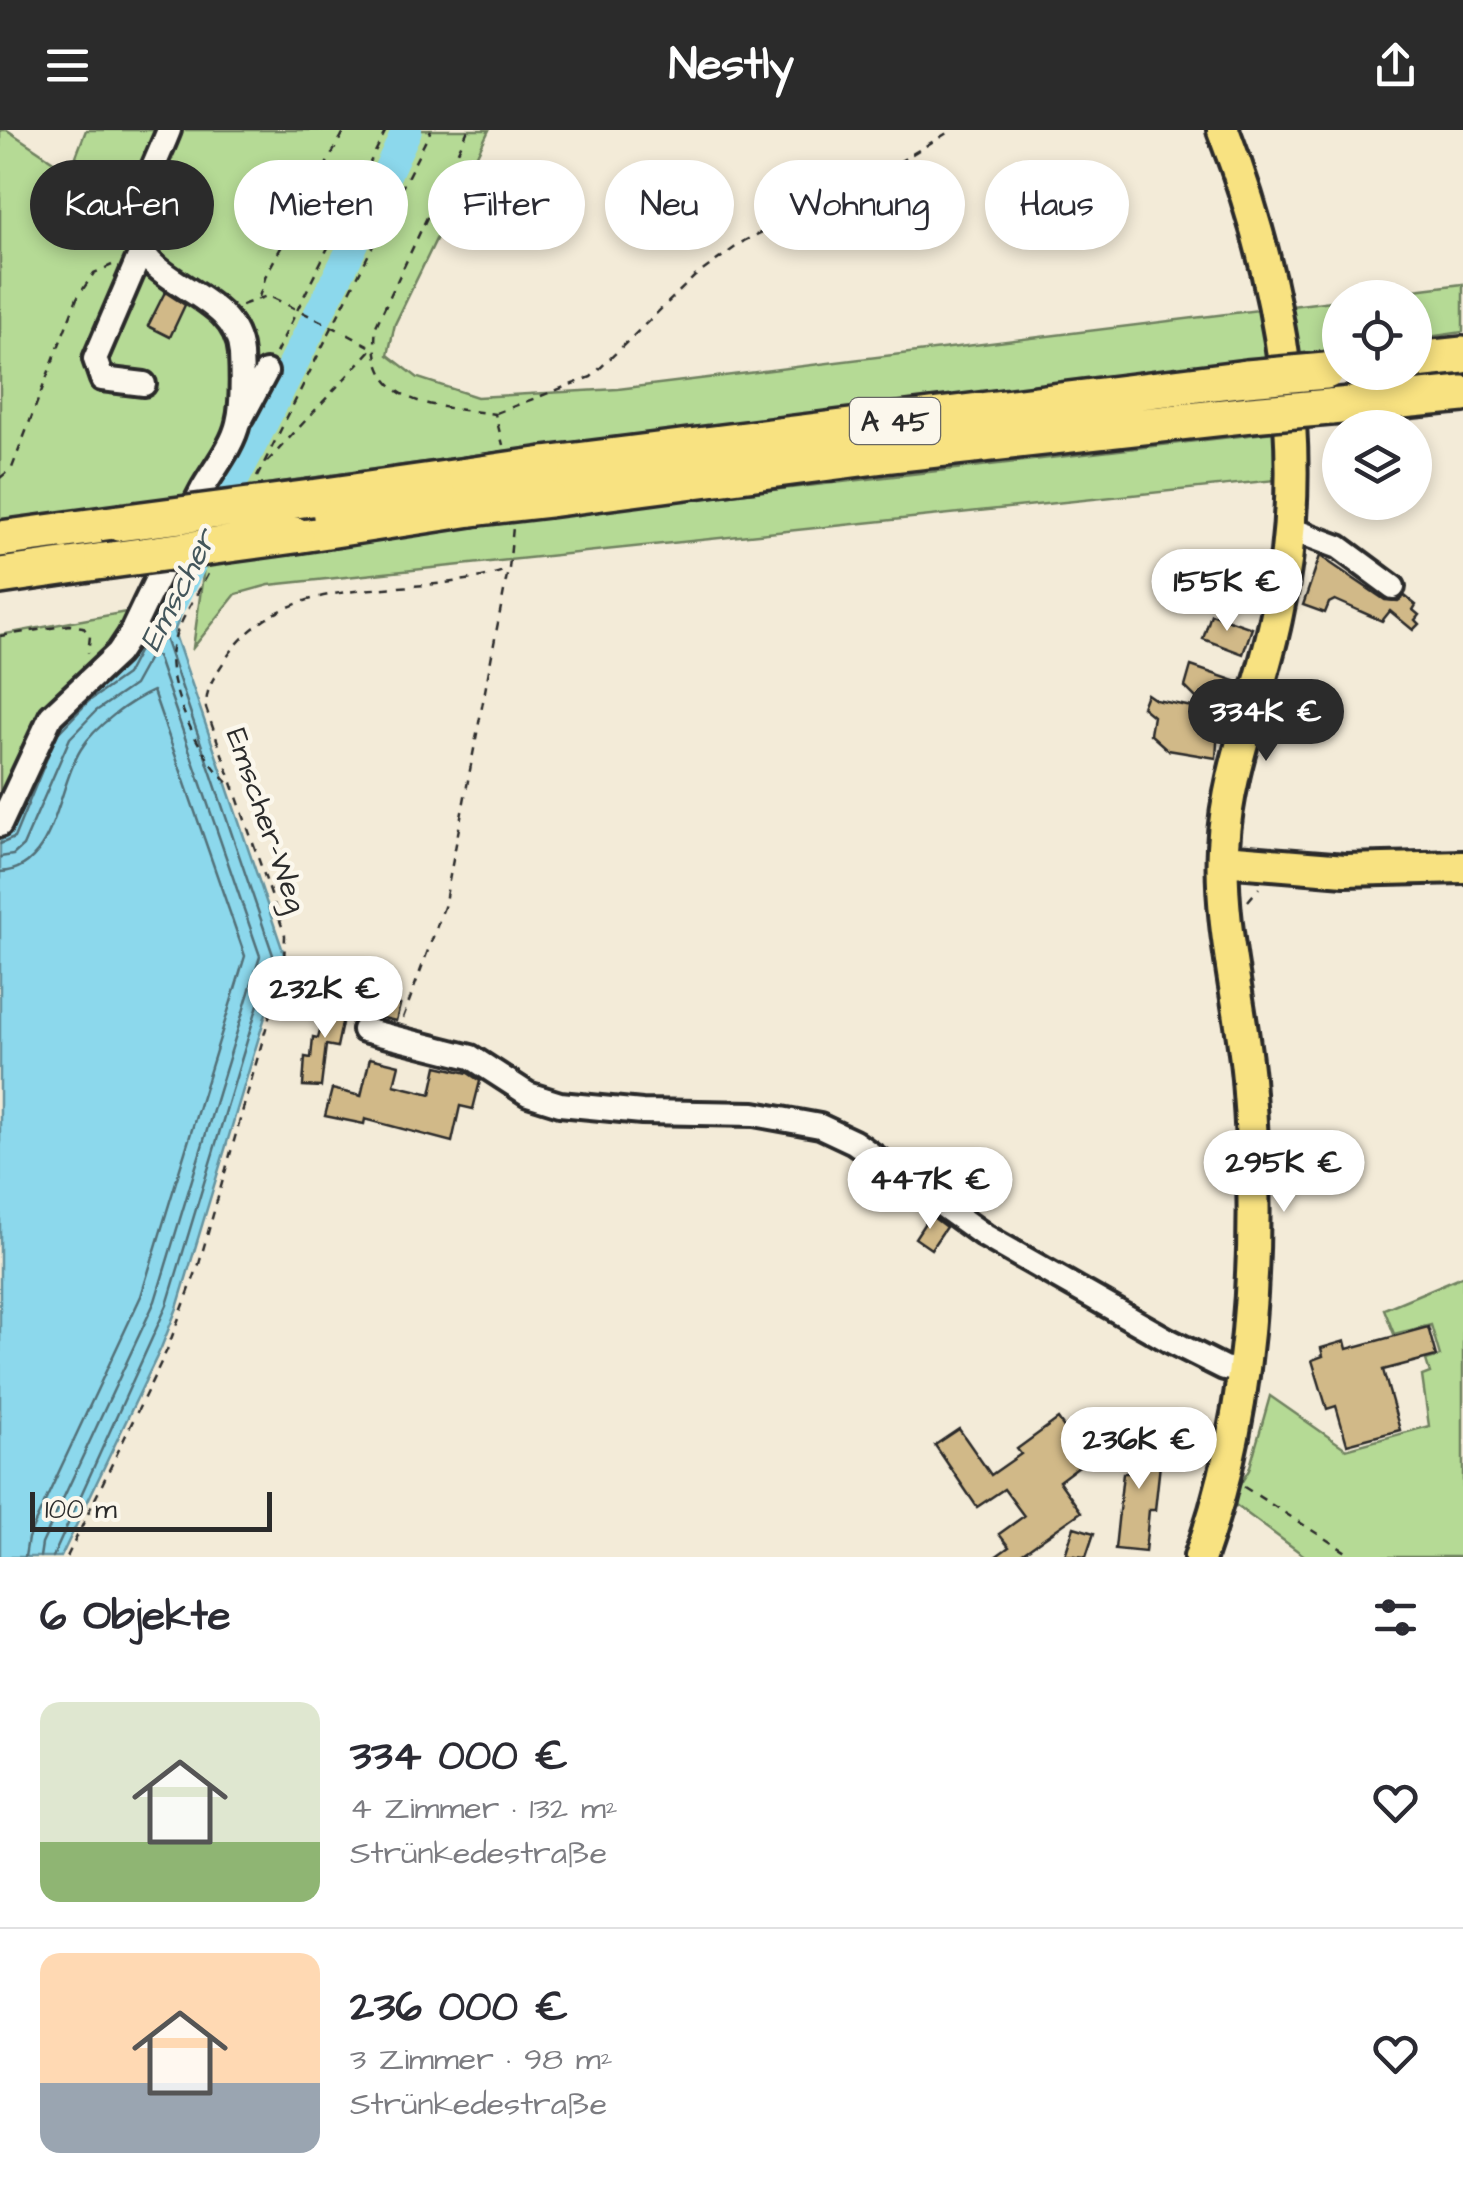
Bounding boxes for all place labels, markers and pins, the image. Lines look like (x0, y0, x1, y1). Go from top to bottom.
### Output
pin: 155K € (1146, 549, 1308, 634)
pin: 334K € (1185, 679, 1347, 764)
pin: 232K € (244, 956, 406, 1041)
pin: 295K € (1203, 1130, 1365, 1215)
pin: 447K € (849, 1147, 1011, 1232)
pin: 236K € (1058, 1407, 1220, 1492)

